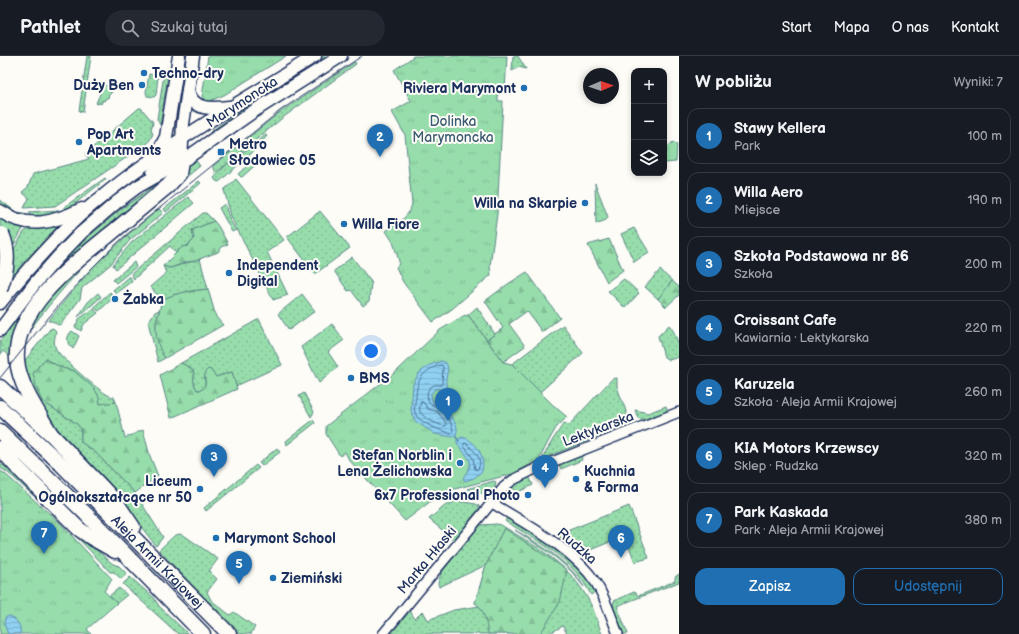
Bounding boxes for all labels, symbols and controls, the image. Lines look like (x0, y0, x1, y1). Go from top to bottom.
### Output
search box (105, 10, 385, 46)
text: Pathlet (20, 16, 81, 39)
icon: search (119, 17, 141, 39)
text: Szukaj tutaj (151, 18, 228, 37)
text: Start (782, 19, 812, 36)
text: Mapa (834, 19, 870, 36)
text: O nas (892, 19, 929, 36)
text: Kontakt (951, 19, 999, 36)
place label: Techno-dry (152, 65, 224, 82)
marker: Techno-dry (139, 68, 149, 78)
north arrow (583, 68, 619, 104)
map controls (631, 68, 667, 176)
button: + (631, 68, 667, 104)
text: W pobliżu (695, 72, 772, 92)
street label: Marymoncka (203, 73, 281, 131)
text: Wyniki: 7 (953, 74, 1003, 90)
place label: Duży Ben (73, 77, 134, 94)
marker: Duży Ben (137, 80, 147, 90)
place label: Riviera Marymont (403, 80, 516, 97)
marker: Riviera Marymont (519, 83, 529, 93)
button: − (631, 104, 667, 140)
park label: Dolinka Marymoncka (412, 113, 494, 146)
text: Stawy Kellera (734, 119, 826, 138)
pin: 2 (367, 124, 393, 157)
place label: Pop Art Apartments (86, 126, 161, 159)
text: 1 (706, 128, 712, 144)
text: 100 m (967, 128, 1002, 144)
place label: Metro Słodowiec 05 (229, 136, 316, 169)
marker: Pop Art Apartments (74, 137, 84, 147)
text: Park (734, 138, 760, 154)
button: layers (631, 140, 667, 176)
marker: Metro Słodowiec 05 (216, 147, 226, 157)
text: Willa Aero (734, 183, 803, 202)
text: 2 (705, 192, 713, 208)
text: 190 m (968, 192, 1002, 208)
place label: Willa na Skarpie (474, 195, 577, 212)
marker: Willa na Skarpie (580, 198, 590, 208)
text: Miejsce (734, 202, 780, 218)
place label: Willa Fiore (352, 216, 419, 233)
marker: Willa Fiore (339, 219, 349, 229)
text: Szkoła Podstawowa nr 86 (734, 247, 909, 266)
text: 3 (705, 256, 713, 272)
text: 200 m (965, 256, 1002, 272)
place label: Independent Digital (237, 257, 319, 290)
text: Szkoła (734, 266, 773, 282)
marker: Independent Digital (224, 268, 234, 278)
place label: Żabka (123, 289, 164, 308)
marker: Żabka (110, 294, 120, 304)
text: Croissant Cafe (734, 311, 836, 330)
text: 4 (705, 320, 713, 336)
text: 220 m (965, 320, 1002, 336)
text: Kawiarnia · Lektykarska (734, 330, 869, 346)
your location (361, 341, 381, 361)
place label: BMS (359, 370, 390, 387)
marker: BMS (346, 373, 356, 383)
text: Karuzela (734, 375, 795, 394)
text: 5 (705, 384, 713, 400)
text: 260 m (964, 384, 1002, 400)
pin: 1 (435, 388, 461, 421)
text: Szkoła · Aleja Armii Krajowej (734, 394, 897, 410)
street label: Lektykarska (560, 408, 636, 450)
text: KIA Motors Krzewscy (734, 439, 879, 458)
pin: 3 (201, 444, 227, 477)
place label: Stefan Norblin i Lena Żelichowska (337, 447, 452, 480)
text: 6 (705, 448, 713, 464)
text: 320 m (964, 448, 1002, 464)
pin: 4 (532, 455, 558, 488)
marker: Stefan Norblin i Lena Żelichowska (455, 458, 465, 468)
text: Sklep · Rudzka (734, 458, 818, 474)
place label: Kuchnia & Forma (584, 463, 639, 496)
place label: Liceum Ogólnokształcące nr 50 (38, 473, 192, 507)
marker: Kuchnia & Forma (571, 474, 581, 484)
marker: Liceum Ogólnokształcące nr 50 (195, 484, 205, 494)
place label: 6x7 Professional Photo (374, 487, 520, 504)
marker: 6x7 Professional Photo (523, 490, 533, 500)
text: Park Kaskada (734, 503, 828, 522)
street label: Aleja Armii Krajowej (108, 512, 207, 612)
text: 7 (705, 512, 713, 528)
text: 380 m (965, 512, 1002, 528)
pin: 7 (31, 521, 57, 554)
text: Park · Aleja Armii Krajowej (734, 522, 884, 538)
street label: Marka Hłaski (394, 523, 460, 597)
street label: Rudzka (554, 524, 600, 568)
pin: 6 (608, 525, 634, 558)
place label: Marymont School (224, 530, 336, 547)
marker: Marymont School (211, 533, 221, 543)
pin: 5 (226, 551, 252, 584)
button: Zapisz (695, 568, 845, 605)
button: Udostępnij (853, 568, 1003, 605)
place label: Ziemiński (281, 570, 342, 587)
marker: Ziemiński (268, 573, 278, 583)

